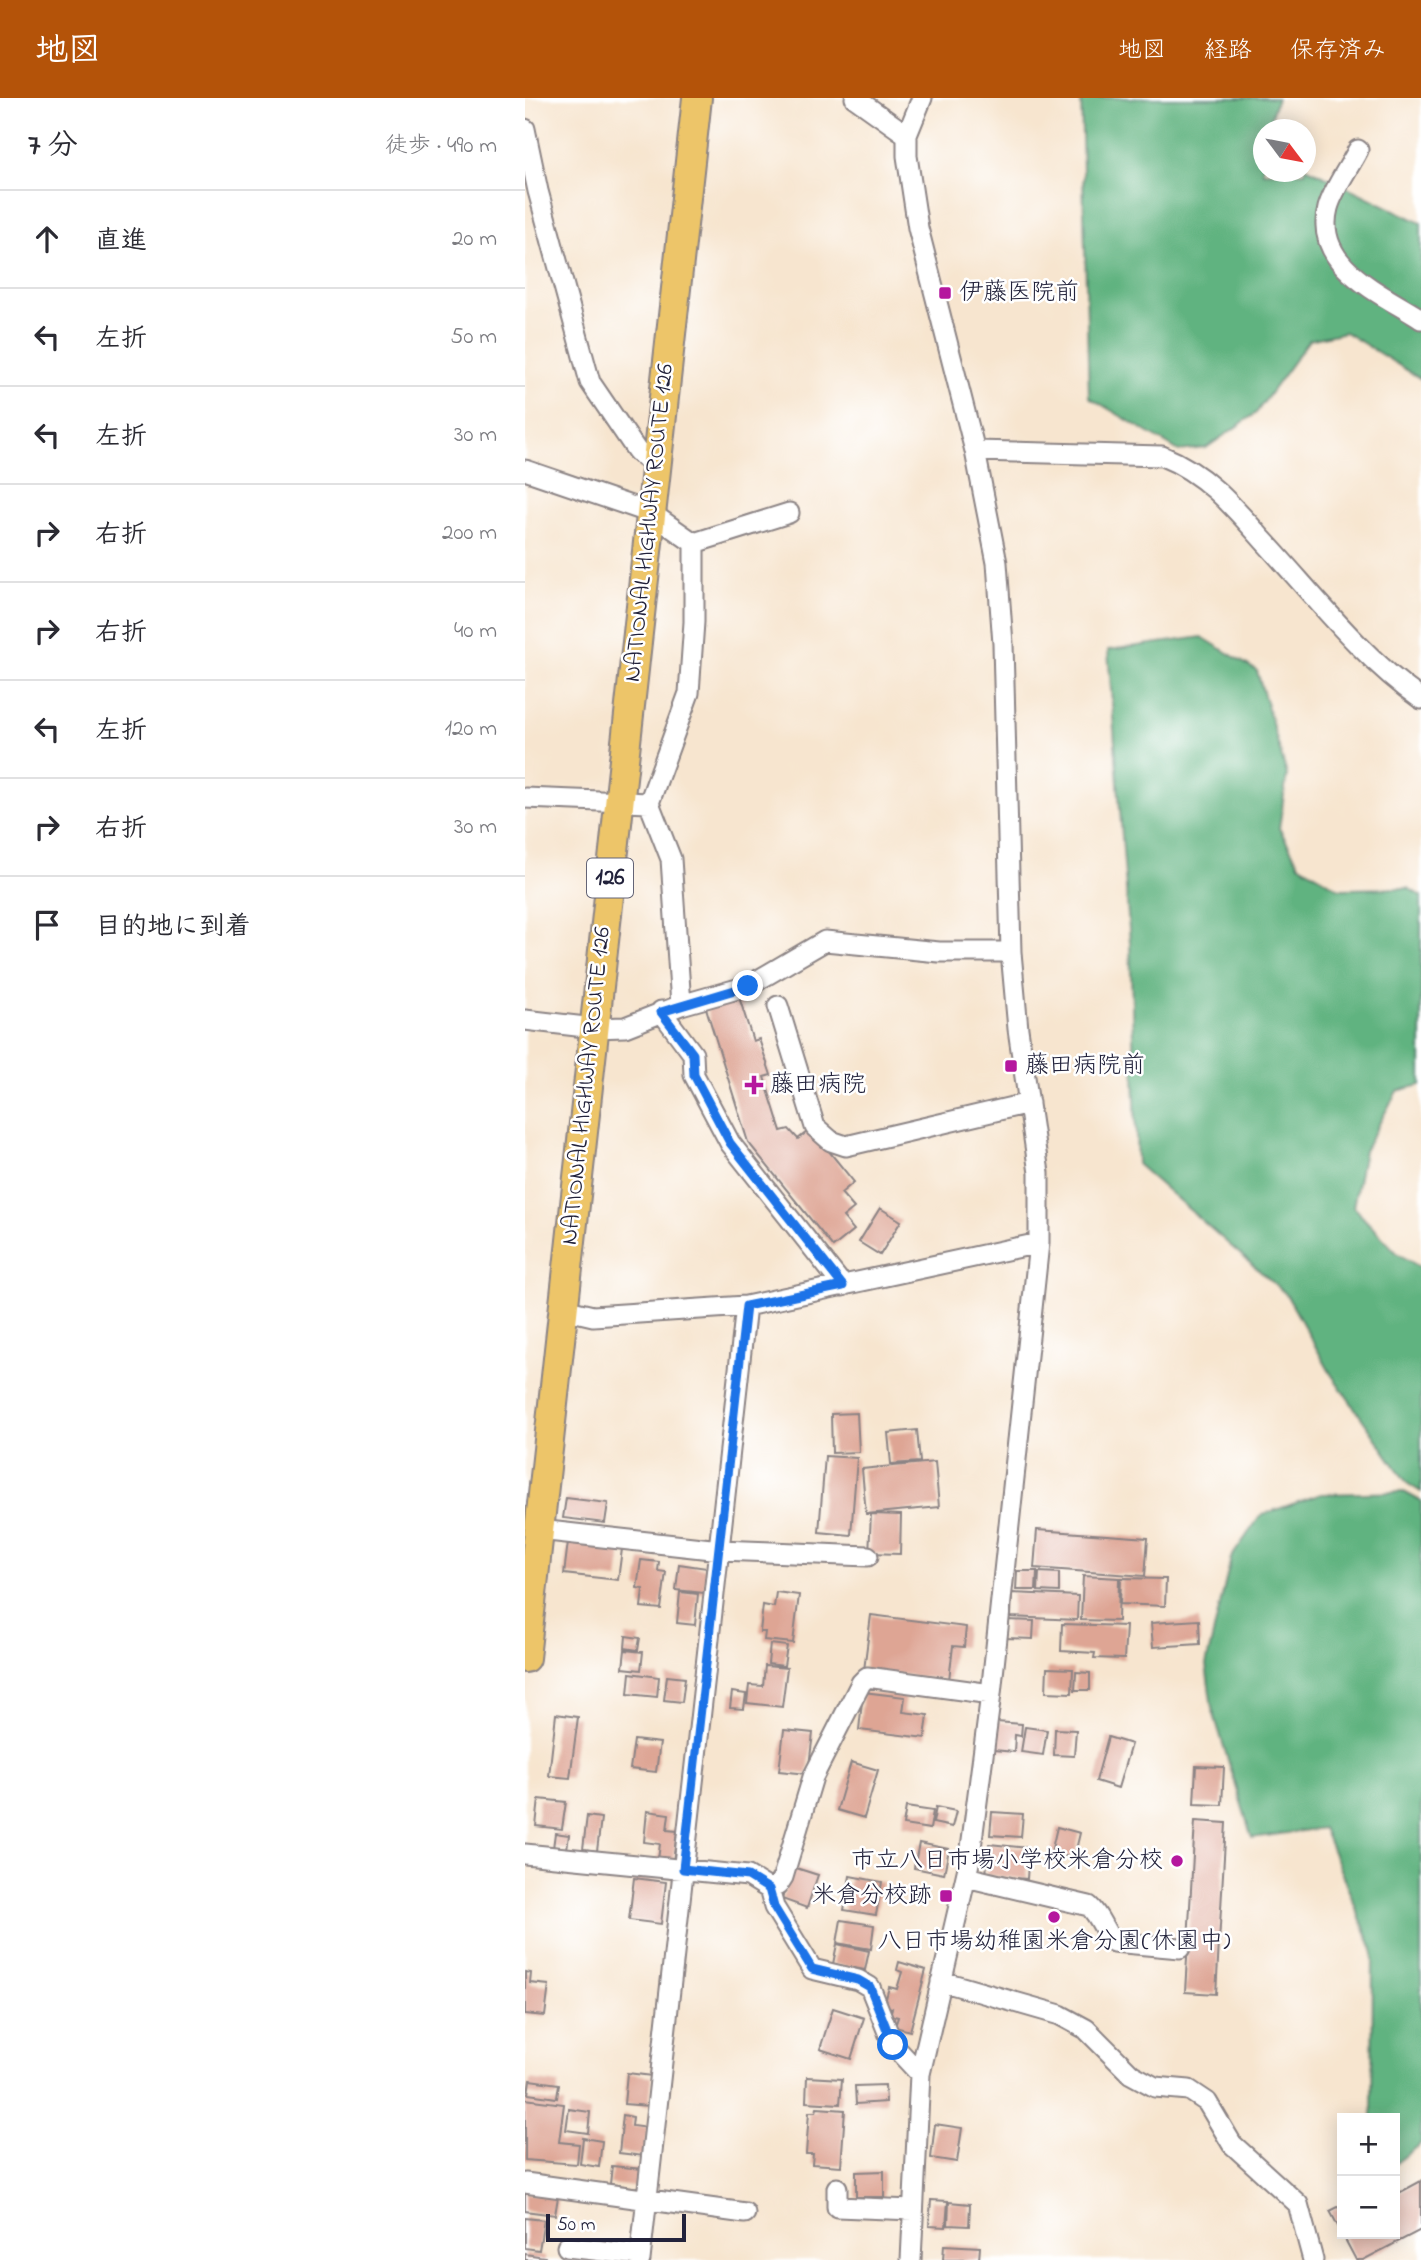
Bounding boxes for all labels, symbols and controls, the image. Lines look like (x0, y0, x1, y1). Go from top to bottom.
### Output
text: 地図 (35, 28, 101, 76)
text: 地図 (1118, 34, 1166, 69)
text: 経路 (1204, 34, 1252, 69)
text: 保存済み (1290, 34, 1386, 69)
north arrow (1253, 119, 1316, 182)
text: 7 分 (28, 125, 78, 169)
text: 徒歩 · 490 m (385, 130, 497, 163)
icon: ahead (28, 220, 66, 258)
text: 直進 (95, 223, 147, 261)
text: 20 m (452, 223, 497, 256)
place label: 伊藤医院前 (959, 276, 1079, 311)
marker: 伊藤医院前 (937, 285, 953, 301)
icon: left (28, 318, 66, 356)
text: 左折 (95, 321, 147, 359)
text: 50 m (450, 321, 497, 354)
street label: NATIONAL HIGHWAY ROUTE 126 (616, 362, 684, 684)
icon: left (28, 416, 66, 454)
text: 左折 (95, 419, 147, 457)
text: 30 m (454, 419, 497, 452)
icon: right (28, 514, 66, 552)
text: 右折 (95, 517, 147, 555)
text: 200 m (442, 517, 497, 550)
icon: right (28, 612, 66, 650)
text: 右折 (95, 615, 147, 653)
text: 40 m (454, 615, 497, 648)
icon: left (28, 710, 66, 748)
text: 左折 (95, 713, 147, 751)
text: 120 m (445, 713, 497, 746)
icon: right (28, 808, 66, 846)
text: 右折 (95, 811, 147, 849)
text: 30 m (454, 811, 497, 844)
road number: 126 (587, 858, 633, 898)
icon: arrive (28, 906, 66, 944)
text: 目的地に到着 (95, 909, 251, 947)
street label: NATIONAL HIGHWAY ROUTE 126 (553, 925, 621, 1247)
route end (732, 970, 763, 1001)
place label: 藤田病院前 (1025, 1049, 1145, 1084)
marker: 藤田病院前 (1003, 1058, 1019, 1074)
place label: 藤田病院 (770, 1068, 866, 1103)
marker: 藤田病院 (744, 1075, 764, 1095)
place label: 市立八日市場小学校米倉分校 (851, 1844, 1163, 1879)
marker: 市立八日市場小学校米倉分校 (1169, 1853, 1185, 1869)
place label: 米倉分校跡 (812, 1879, 932, 1914)
marker: 米倉分校跡 (938, 1888, 954, 1904)
marker: 八日市場幼稚園米倉分園(休園中) (1046, 1909, 1062, 1925)
place label: 八日市場幼稚園米倉分園(休園中) (877, 1925, 1231, 1960)
route start (877, 2029, 908, 2060)
map controls (1337, 2113, 1400, 2239)
button: + (1337, 2113, 1400, 2176)
button: − (1337, 2176, 1400, 2239)
scale bar (546, 2211, 686, 2243)
text: 50 m (557, 2212, 596, 2239)

